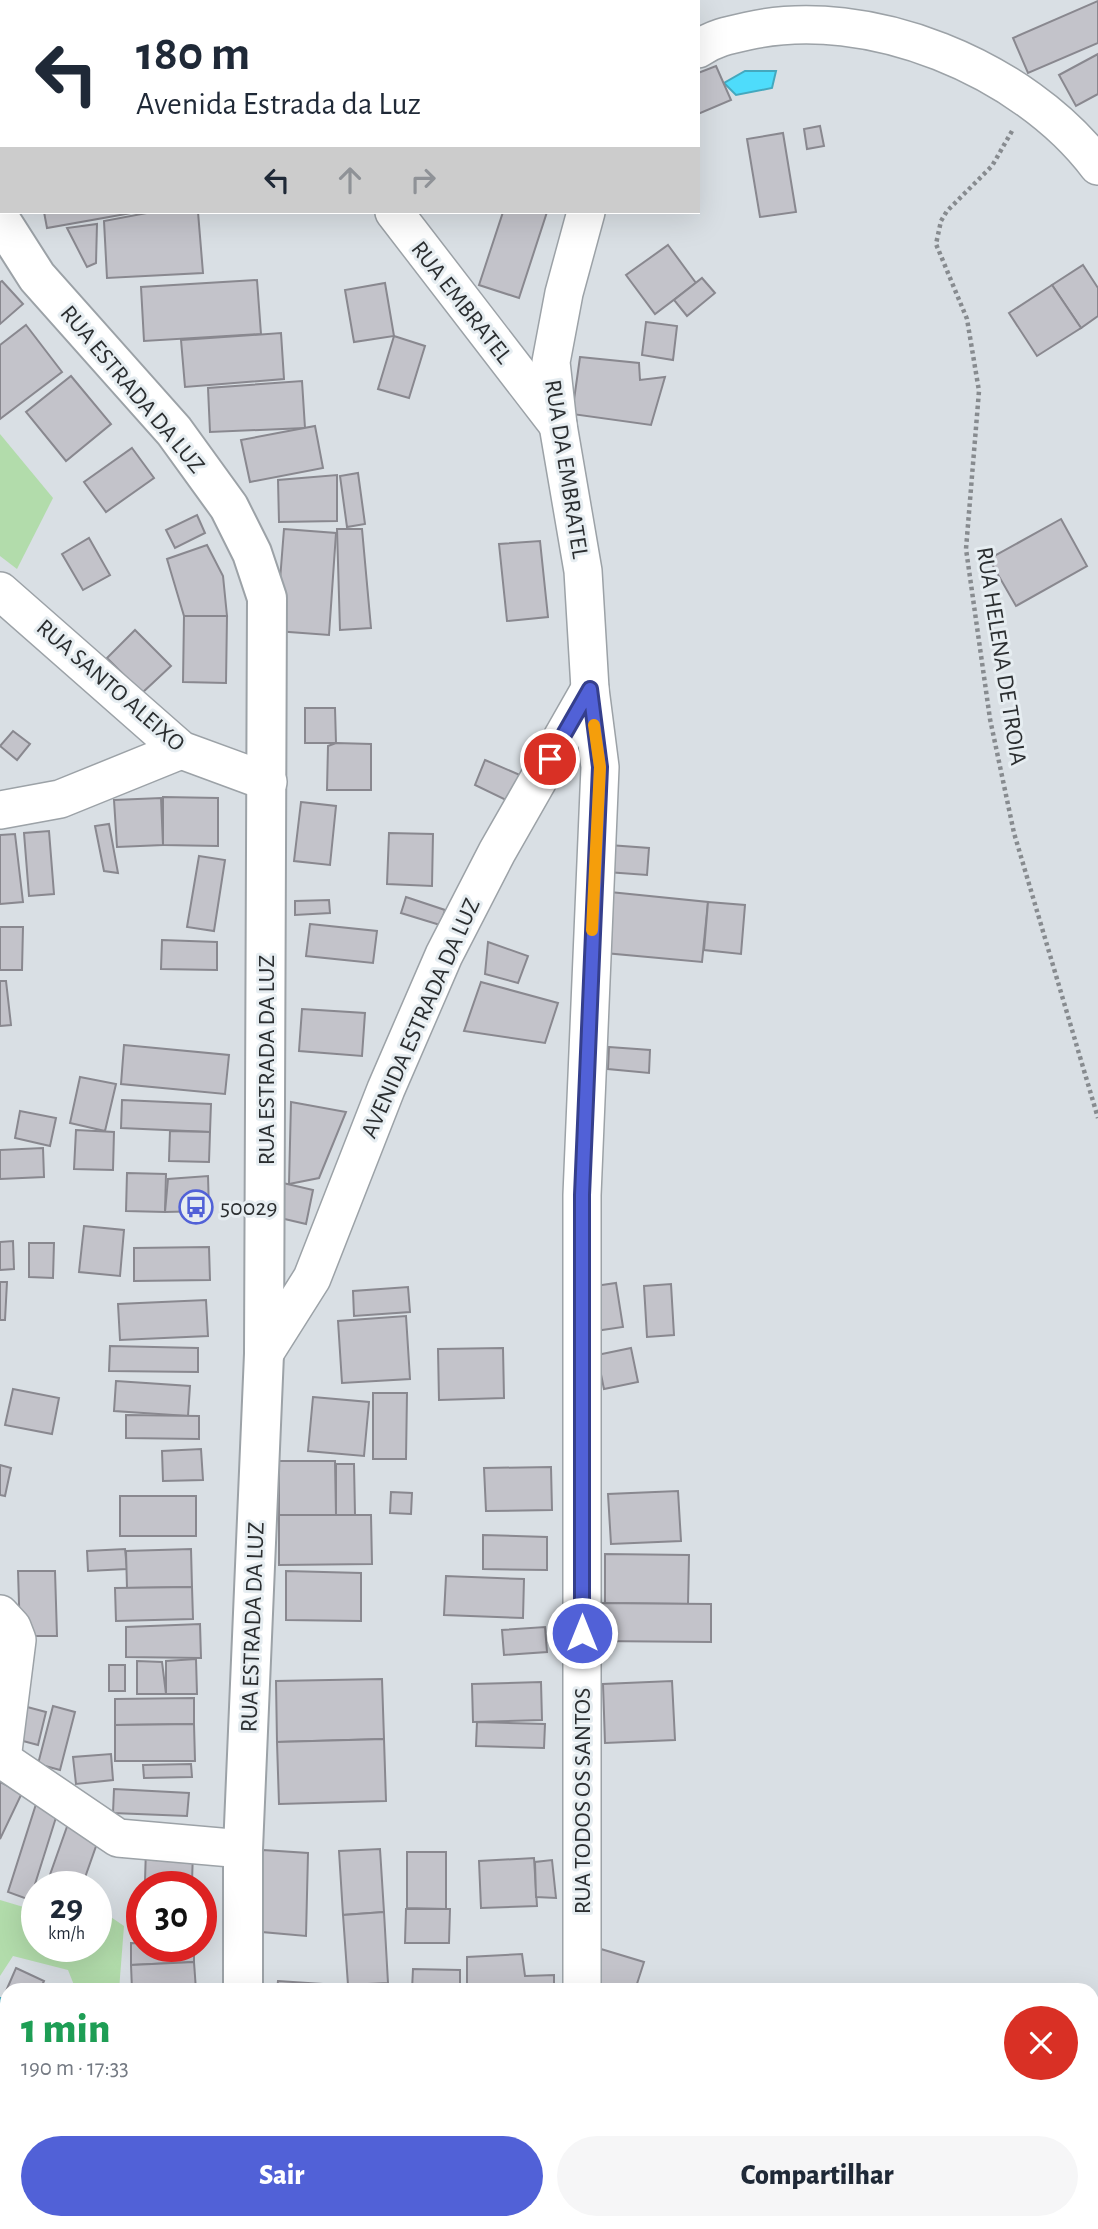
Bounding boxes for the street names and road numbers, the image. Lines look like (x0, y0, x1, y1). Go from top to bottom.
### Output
street label: RUA EMBRATEL (406, 237, 516, 368)
street label: RUA ESTRADA DA LUZ (55, 301, 209, 478)
street label: RUA DA EMBRATEL (540, 378, 592, 560)
street label: RUA HELENA DE TROIA (972, 545, 1030, 767)
street label: RUA SANTO ALEIXO (32, 615, 189, 756)
street label: AVENIDA ESTRADA DA LUZ (357, 895, 485, 1142)
street label: RUA ESTRADA DA LUZ (255, 955, 279, 1165)
street label: RUA ESTRADA DA LUZ (237, 1521, 269, 1733)
street label: RUA TODOS OS SANTOS (571, 1688, 595, 1914)

